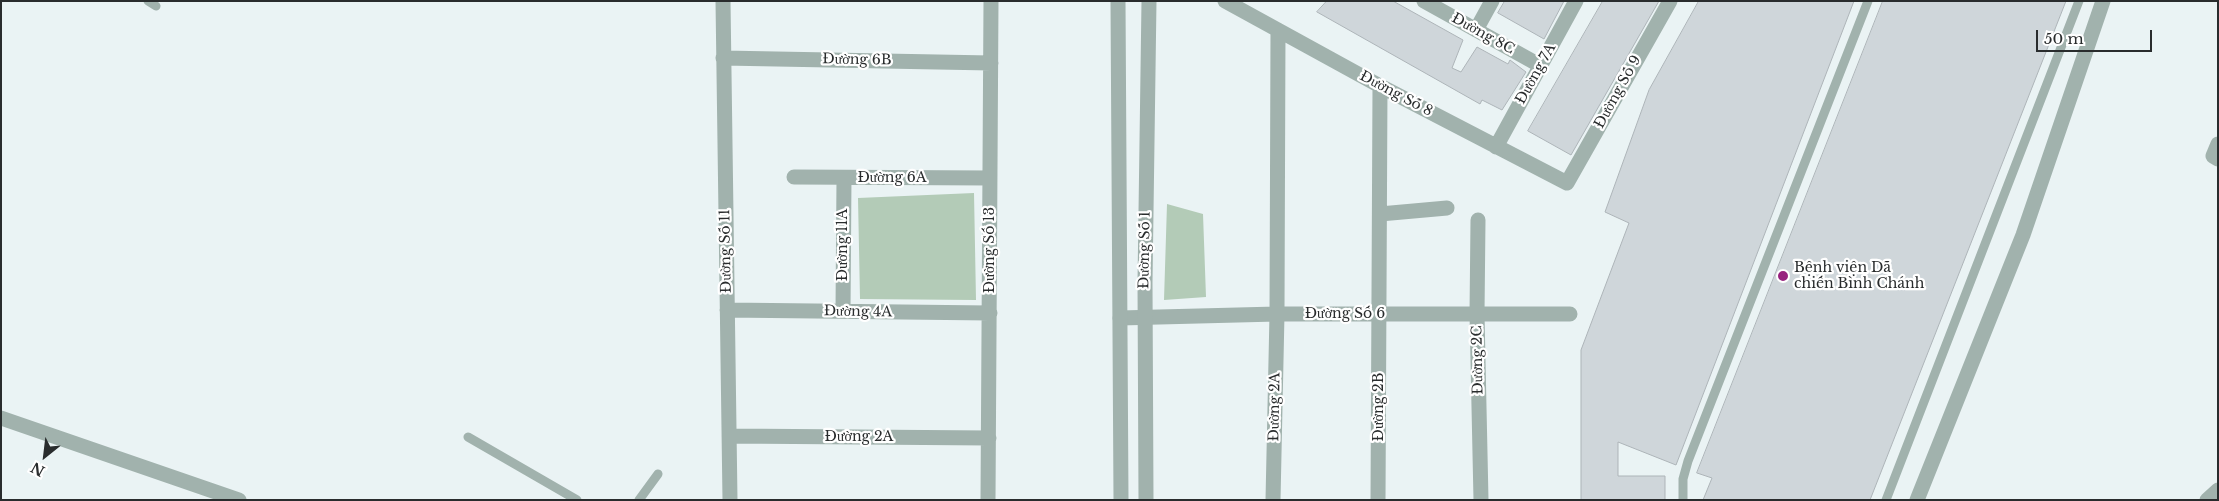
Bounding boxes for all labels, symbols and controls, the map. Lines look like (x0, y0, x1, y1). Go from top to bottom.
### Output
street label: Đường 8C (1449, 10, 1517, 58)
scale bar (2039, 20, 2155, 52)
text: 50 m (2044, 29, 2084, 48)
street label: Đường 7A (1512, 41, 1560, 107)
street label: Đường 6B (822, 51, 892, 69)
street label: Đường Số 9 (1591, 53, 1645, 131)
street label: Đường Số 8 (1357, 68, 1435, 120)
street label: Đường 6A (857, 170, 927, 186)
street label: Đường Số 13 (982, 207, 998, 293)
street label: Đường Số 11 (717, 209, 735, 293)
street label: Đường 11A (835, 209, 851, 281)
street label: Đường Số 1 (1136, 211, 1154, 289)
place label: Bệnh viện Dã chiến Bình Chánh (1794, 260, 1924, 292)
marker: Bệnh viện Dã chiến Bình Chánh (1776, 269, 1790, 283)
street label: Đường 4A (824, 303, 892, 321)
street label: Đường Số 6 (1305, 306, 1385, 322)
street label: Đường 2C (1469, 325, 1487, 395)
street label: Đường 2A (1266, 372, 1284, 442)
street label: Đường 2B (1371, 373, 1387, 441)
street label: Đường 2A (825, 429, 893, 445)
north arrow (20, 431, 70, 481)
text: N (28, 458, 48, 480)

